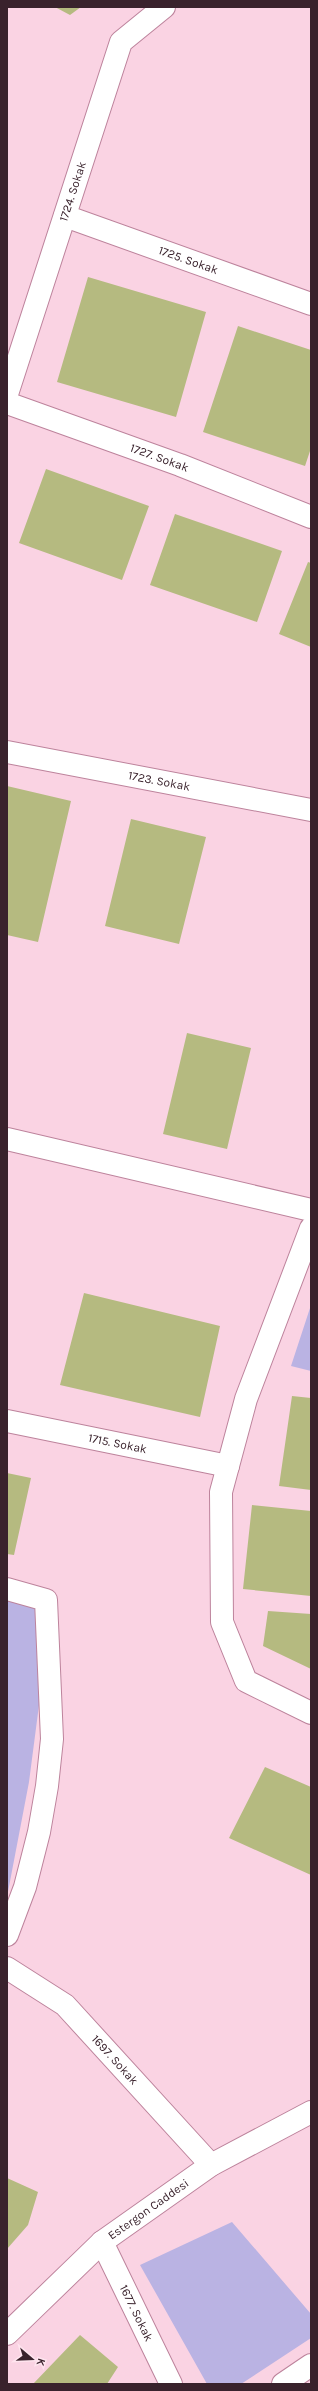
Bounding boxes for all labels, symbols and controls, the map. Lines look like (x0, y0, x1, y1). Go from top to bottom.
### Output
street label: 1724. Sokak (56, 159, 89, 223)
street label: 1725. Sokak (157, 243, 220, 277)
street label: 1727. Sokak (128, 441, 191, 475)
street label: 1723. Sokak (127, 768, 192, 794)
street label: 1715. Sokak (87, 1431, 148, 1456)
street label: 1697. Sokak (89, 2032, 141, 2088)
street label: Estergon Caddesi (105, 2176, 191, 2243)
street label: 1677. Sokak (117, 2283, 156, 2344)
north arrow (12, 2339, 52, 2379)
text: K (33, 2357, 48, 2368)

